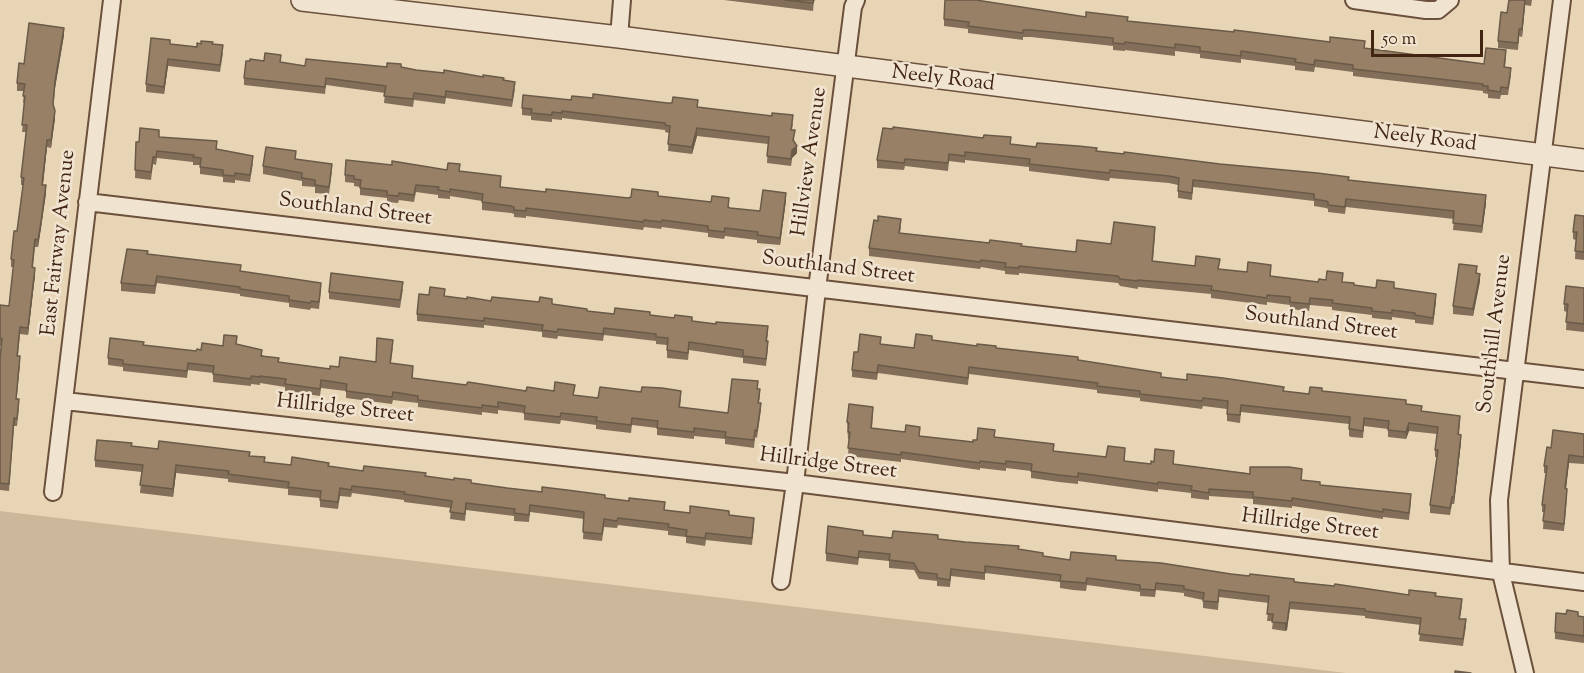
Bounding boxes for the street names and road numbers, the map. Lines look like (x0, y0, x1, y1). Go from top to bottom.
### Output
street label: Neely Road (890, 61, 996, 99)
street label: Hillview Avenue (788, 86, 834, 238)
street label: Neely Road (1372, 121, 1478, 159)
street label: East Fairway Avenue (38, 149, 82, 337)
street label: Southland Street (277, 189, 433, 233)
street label: Southland Street (760, 247, 916, 291)
street label: Southhill Avenue (1474, 253, 1518, 415)
street label: Southland Street (1243, 303, 1399, 347)
street label: Hillridge Street (275, 390, 415, 430)
street label: Hillridge Street (758, 444, 898, 486)
street label: Hillridge Street (1240, 505, 1380, 547)

